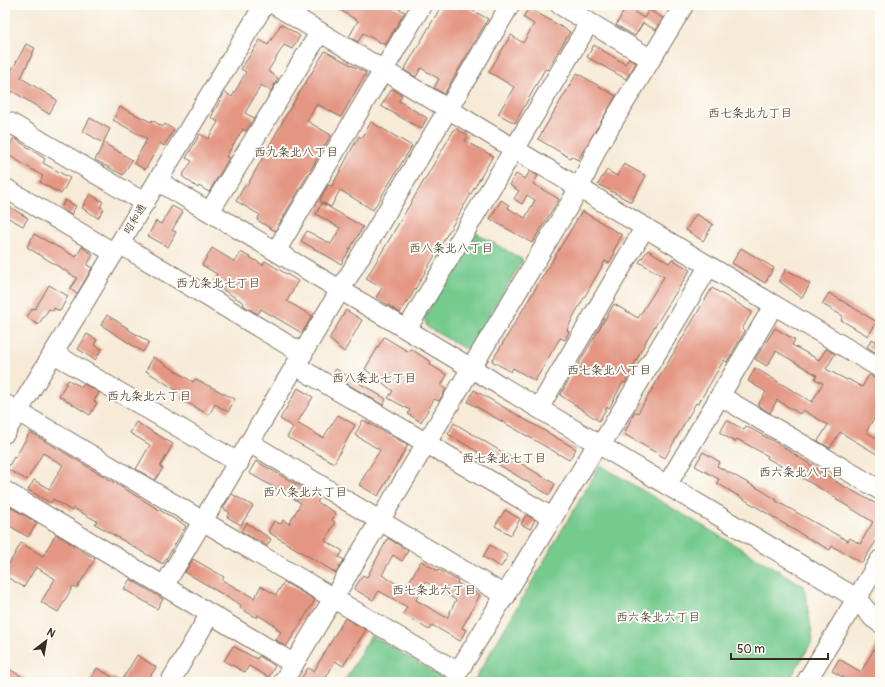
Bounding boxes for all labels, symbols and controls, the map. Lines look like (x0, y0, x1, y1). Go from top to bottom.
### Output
district label: 西七条北九丁目 (708, 106, 792, 121)
district label: 西九条北八丁目 (254, 145, 338, 160)
street label: 昭和通 (121, 202, 149, 236)
district label: 西八条北八丁目 (409, 241, 493, 256)
district label: 西九条北七丁目 (176, 276, 260, 291)
district label: 西七条北八丁目 (567, 363, 651, 378)
district label: 西八条北七丁目 (332, 371, 416, 386)
district label: 西九条北六丁目 (107, 389, 191, 404)
district label: 西七条北七丁目 (462, 451, 546, 466)
district label: 西六条北八丁目 (759, 465, 843, 480)
district label: 西八条北六丁目 (263, 485, 347, 500)
district label: 西七条北六丁目 (392, 583, 476, 598)
district label: 西六条北六丁目 (616, 610, 700, 625)
north arrow (26, 621, 66, 661)
text: N (44, 625, 58, 641)
scale bar (731, 635, 828, 661)
text: 50 m (737, 642, 765, 657)

